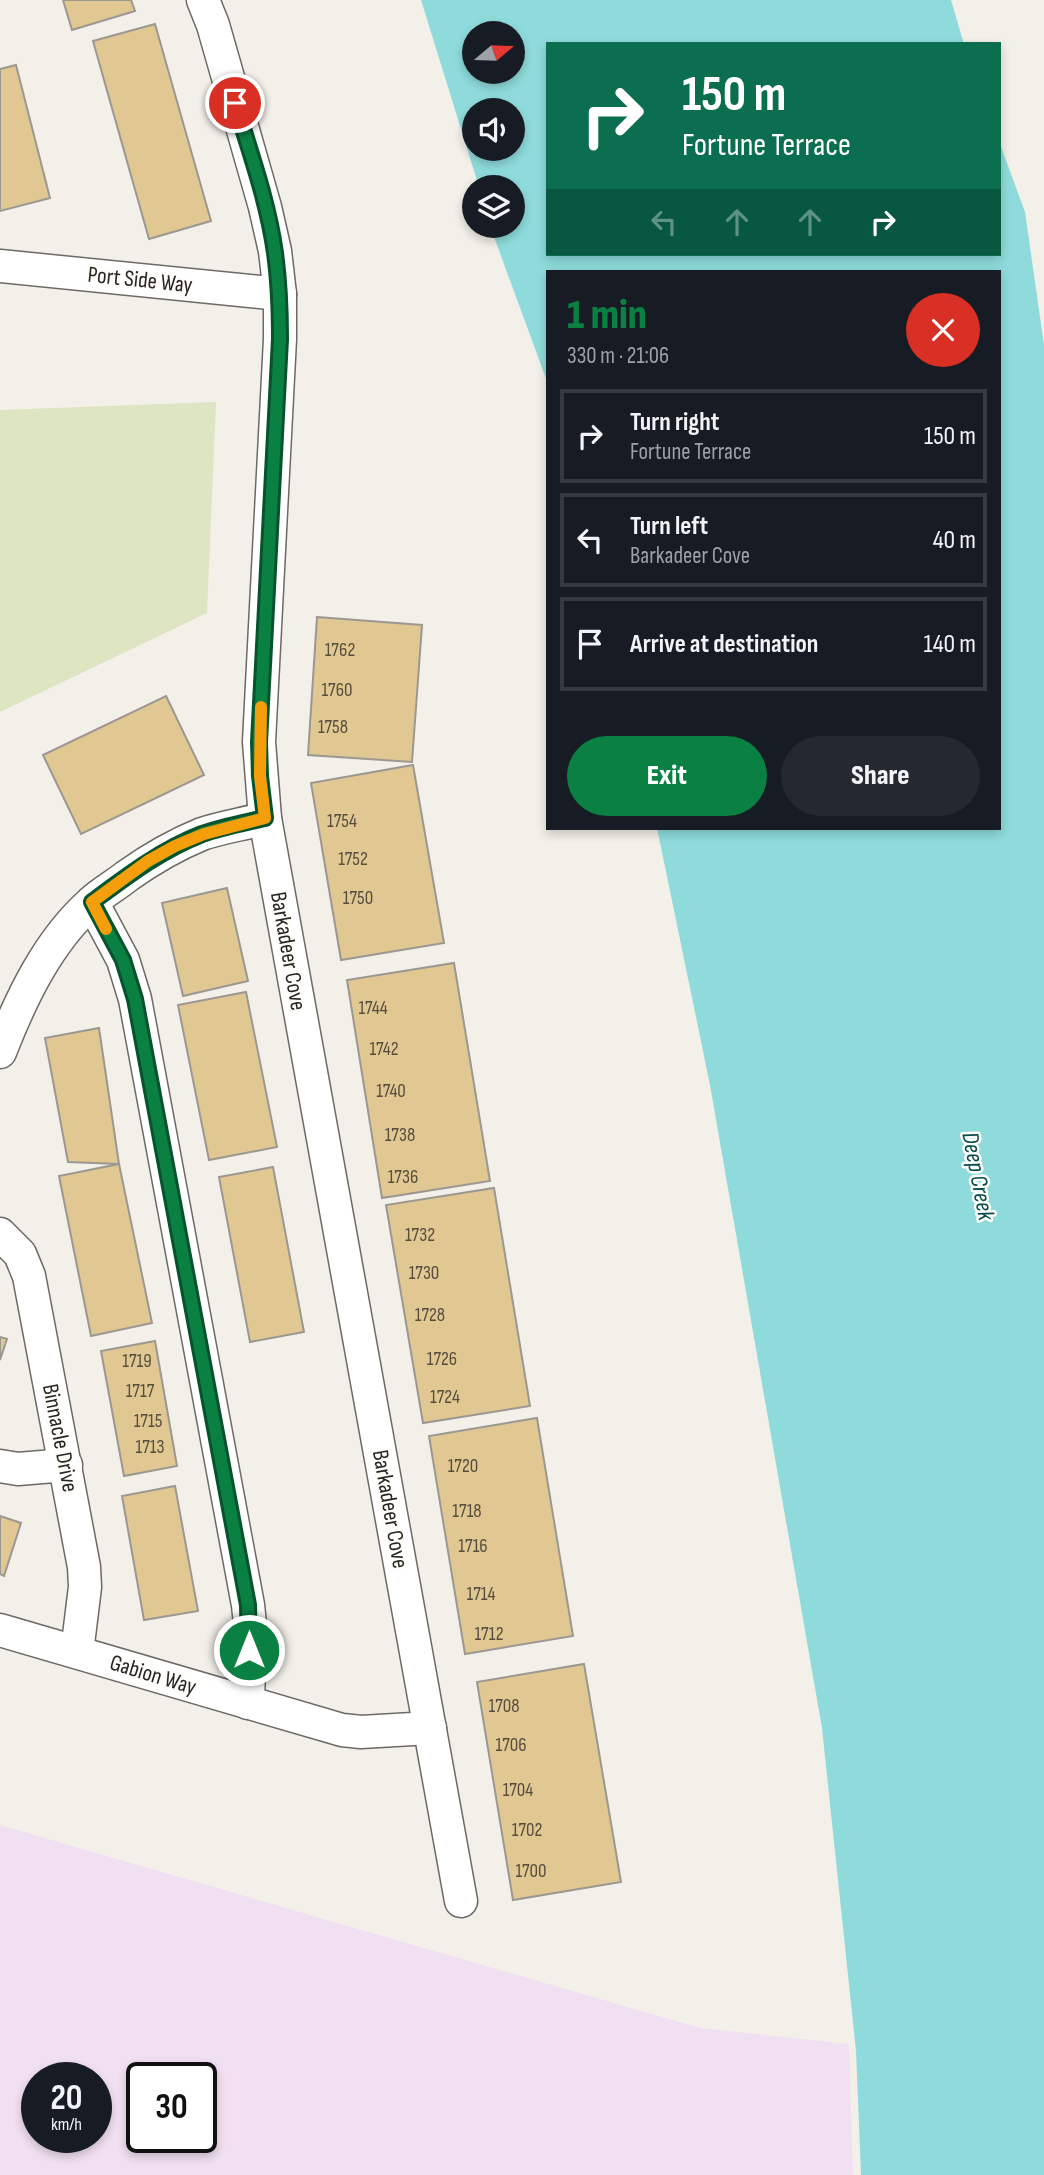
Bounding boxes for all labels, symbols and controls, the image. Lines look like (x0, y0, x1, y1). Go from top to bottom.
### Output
north arrow (462, 21, 525, 84)
map controls (462, 21, 525, 238)
text: 150 m (682, 66, 786, 125)
icon: right (567, 70, 658, 161)
pin (205, 73, 265, 133)
icon: arrive (216, 84, 254, 122)
button: sound (462, 98, 525, 161)
text: Fortune Terrace (682, 126, 851, 165)
button: layers (462, 175, 525, 238)
icon: left (645, 203, 683, 241)
icon: ahead (718, 203, 756, 241)
icon: ahead (791, 203, 829, 241)
icon: right (864, 203, 902, 241)
street label: Port Side Way (86, 261, 194, 299)
text: 1 min (567, 290, 647, 341)
button: close (906, 293, 980, 367)
text: 330 m · 21:06 (567, 342, 669, 370)
text: Turn right (630, 407, 719, 438)
icon: right (571, 417, 609, 455)
text: 150 m (924, 421, 976, 452)
text: Fortune Terrace (630, 438, 751, 466)
text: Turn left (630, 511, 708, 542)
icon: left (571, 521, 609, 559)
text: 40 m (933, 525, 976, 556)
text: Barkadeer Cove (630, 542, 750, 570)
icon: arrive (571, 625, 609, 663)
text: Arrive at destination (630, 629, 818, 660)
text: 140 m (924, 629, 976, 660)
house number: 1762 (325, 639, 355, 662)
house number: 1760 (322, 679, 353, 702)
house number: 1758 (318, 716, 348, 739)
button: Exit (567, 736, 767, 816)
button: Share (781, 736, 980, 816)
house number: 1754 (327, 810, 357, 833)
house number: 1752 (338, 848, 368, 871)
house number: 1750 (343, 887, 373, 910)
street label: Barkadeer Cove (264, 889, 312, 1013)
house number: 1744 (358, 997, 388, 1020)
house number: 1742 (369, 1038, 399, 1061)
house number: 1740 (376, 1080, 406, 1103)
house number: 1738 (385, 1124, 415, 1147)
water label: Deep Creek (955, 1129, 1001, 1224)
house number: 1736 (388, 1166, 418, 1189)
house number: 1732 (405, 1224, 435, 1247)
house number: 1730 (409, 1262, 439, 1285)
house number: 1728 (415, 1304, 445, 1327)
house number: 1726 (427, 1348, 457, 1371)
house number: 1719 (122, 1350, 152, 1373)
house number: 1717 (126, 1380, 155, 1403)
street label: Binnacle Drive (36, 1382, 84, 1494)
house number: 1724 (430, 1386, 460, 1409)
house number: 1715 (134, 1410, 162, 1433)
house number: 1713 (136, 1436, 164, 1459)
street label: Barkadeer Cove (366, 1447, 414, 1571)
house number: 1720 (448, 1455, 478, 1478)
house number: 1718 (452, 1500, 482, 1523)
house number: 1716 (458, 1535, 488, 1558)
house number: 1714 (467, 1583, 495, 1606)
position arrow (212, 1613, 286, 1687)
house number: 1712 (475, 1623, 503, 1646)
street label: Gabion Way (106, 1649, 200, 1701)
house number: 1708 (489, 1695, 519, 1718)
house number: 1706 (496, 1734, 526, 1757)
house number: 1704 (503, 1779, 533, 1802)
house number: 1702 (512, 1819, 542, 1842)
house number: 1700 (515, 1860, 547, 1883)
speed limit sign: 30 (126, 2062, 217, 2153)
text: 20 (51, 2077, 83, 2120)
text: km/h (51, 2114, 82, 2135)

